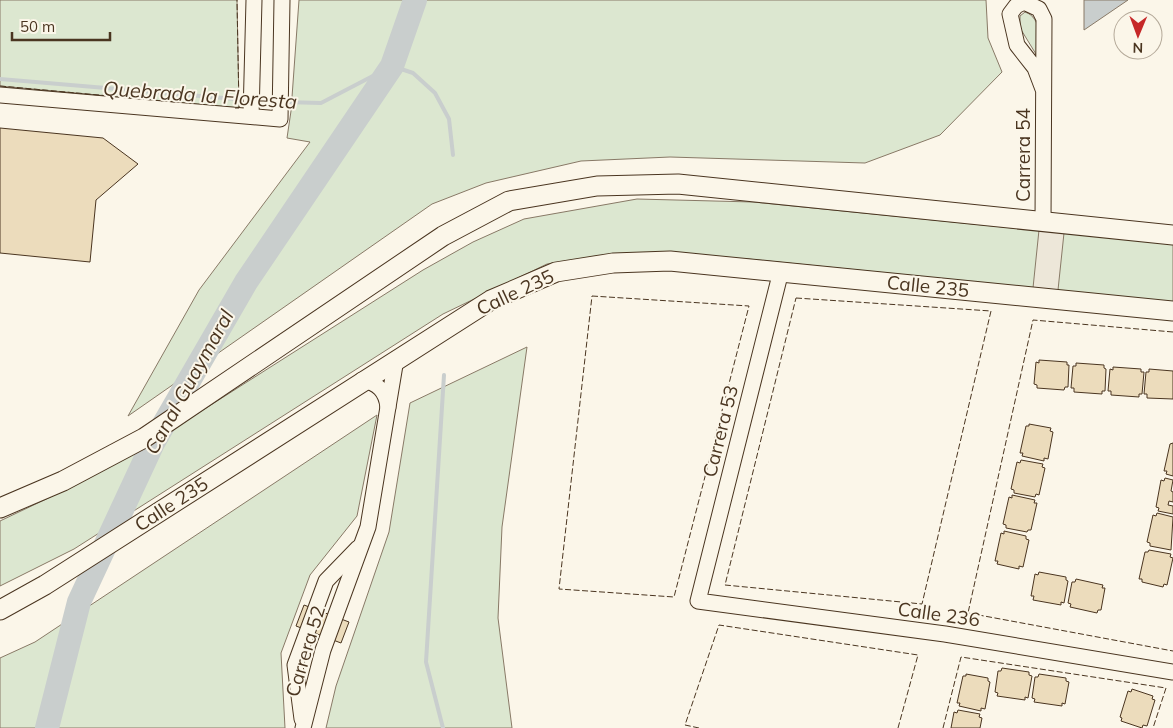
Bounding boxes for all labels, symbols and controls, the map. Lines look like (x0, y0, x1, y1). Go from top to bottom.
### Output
scale bar (12, 10, 110, 42)
north arrow (1113, 10, 1163, 60)
text: 50 m (20, 17, 55, 36)
text: N (1132, 39, 1143, 57)
water label: Quebrada la Floresta (102, 75, 298, 114)
street label: Carrera 54 (1011, 108, 1035, 202)
street label: Calle 235 (472, 264, 558, 320)
street label: Calle 235 (886, 270, 970, 302)
water label: Canal Guaymaral (139, 305, 239, 458)
street label: Carrera 53 (697, 382, 743, 480)
street label: Calle 235 (130, 471, 212, 537)
street label: Calle 236 (896, 596, 982, 632)
street label: Carrera 52 (280, 603, 330, 699)

